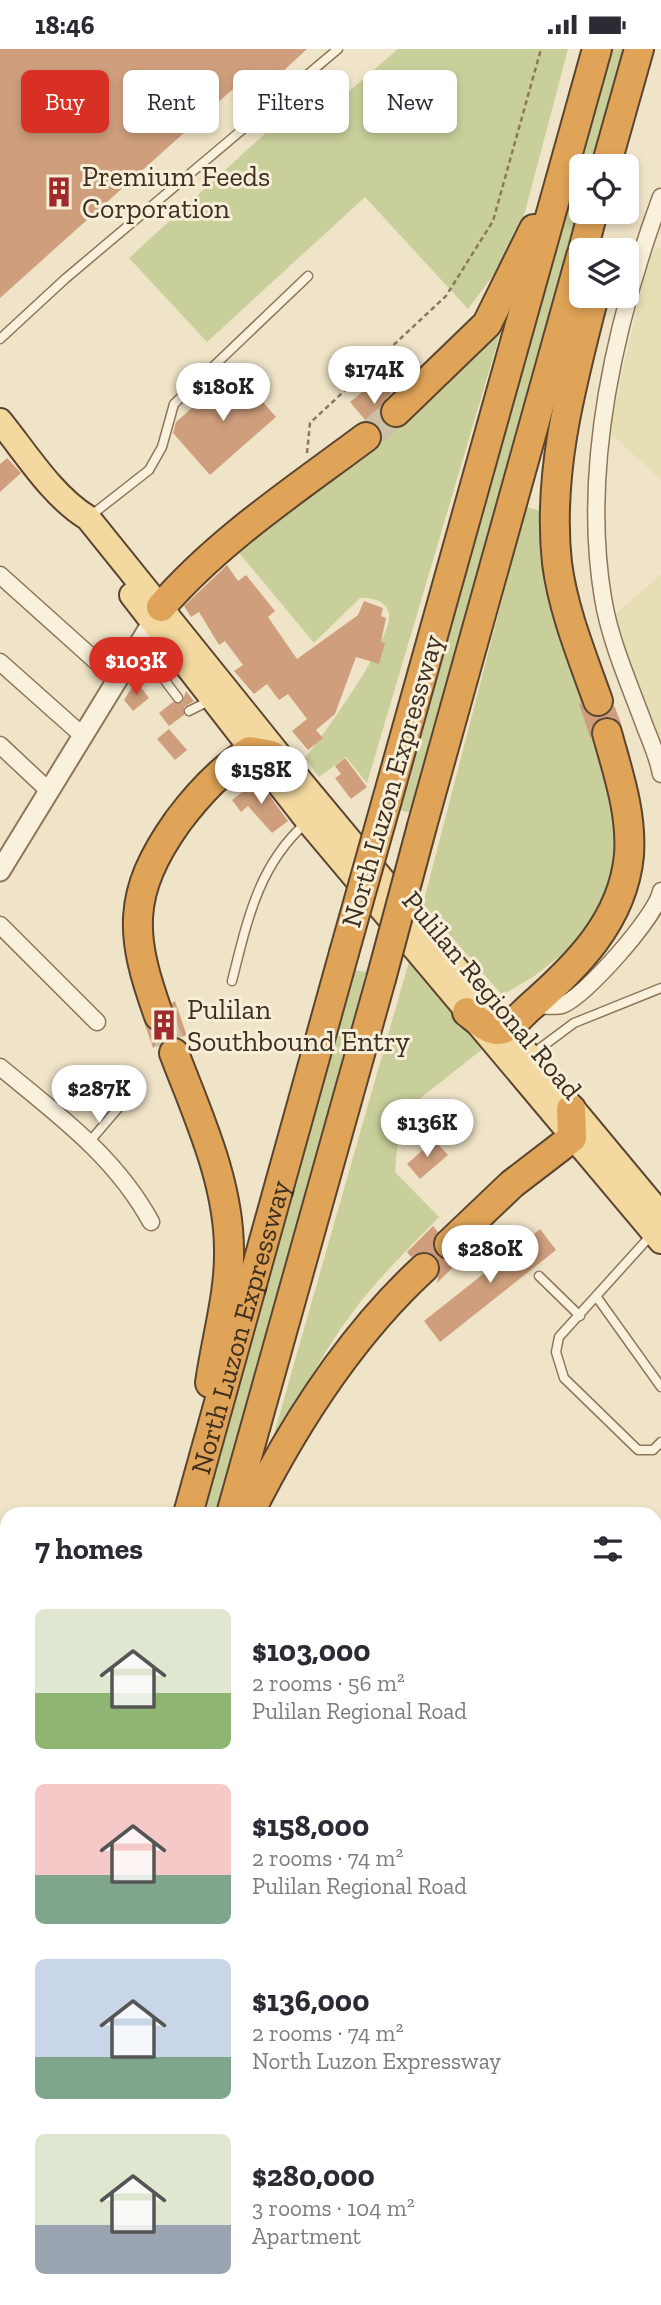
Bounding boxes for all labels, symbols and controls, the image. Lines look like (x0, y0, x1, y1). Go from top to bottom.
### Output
text: 18:46 (35, 9, 95, 41)
chip: Buy (21, 70, 109, 133)
chip: Rent (123, 70, 219, 133)
chip: Filters (233, 70, 349, 133)
chip: New (363, 70, 457, 133)
map controls (569, 154, 639, 308)
button: locate (569, 154, 639, 224)
place label: Premium Feeds Corporation (82, 160, 270, 225)
building icon: Premium Feeds Corporation (42, 175, 76, 209)
button: layers (569, 238, 639, 308)
pin: $174K (325, 347, 423, 406)
text: $174K (344, 355, 404, 383)
pin: $180K (174, 363, 272, 423)
text: $180K (192, 372, 254, 400)
street label: North Luzon Expressway (334, 630, 450, 931)
pin: $103K (87, 637, 185, 697)
text: $103K (105, 646, 167, 674)
pin: $158K (212, 747, 310, 806)
text: $158K (231, 755, 291, 783)
street label: Pulilan Regional Road (395, 884, 589, 1106)
place label: Pulilan Southbound Entry (187, 993, 411, 1058)
building icon: Pulilan Southbound Entry (147, 1008, 181, 1042)
pin: $287K (50, 1065, 148, 1125)
text: $287K (68, 1074, 130, 1102)
pin: $136K (378, 1099, 476, 1159)
text: $136K (397, 1108, 457, 1136)
street label: North Luzon Expressway (183, 1176, 297, 1478)
pin: $280K (441, 1225, 539, 1285)
text: $280K (458, 1234, 522, 1262)
icon: filters (589, 1530, 627, 1568)
text: 7 homes (35, 1531, 143, 1567)
text: $103,000 (252, 1633, 371, 1669)
icon: home (91, 1637, 175, 1721)
text: 2 rooms · 56 m² (252, 1669, 405, 1697)
text: Pulilan Regional Road (252, 1697, 467, 1725)
text: $158,000 (252, 1808, 369, 1844)
icon: home (91, 1812, 175, 1896)
text: 2 rooms · 74 m² (252, 1844, 403, 1872)
text: Pulilan Regional Road (252, 1872, 467, 1900)
text: $136,000 (252, 1983, 369, 2019)
icon: home (91, 1987, 175, 2071)
text: 2 rooms · 74 m² (252, 2019, 403, 2047)
text: North Luzon Expressway (252, 2047, 501, 2075)
text: $280,000 (252, 2158, 375, 2194)
icon: home (91, 2162, 175, 2246)
text: 3 rooms · 104 m² (252, 2194, 415, 2222)
text: Apartment (252, 2222, 361, 2250)

